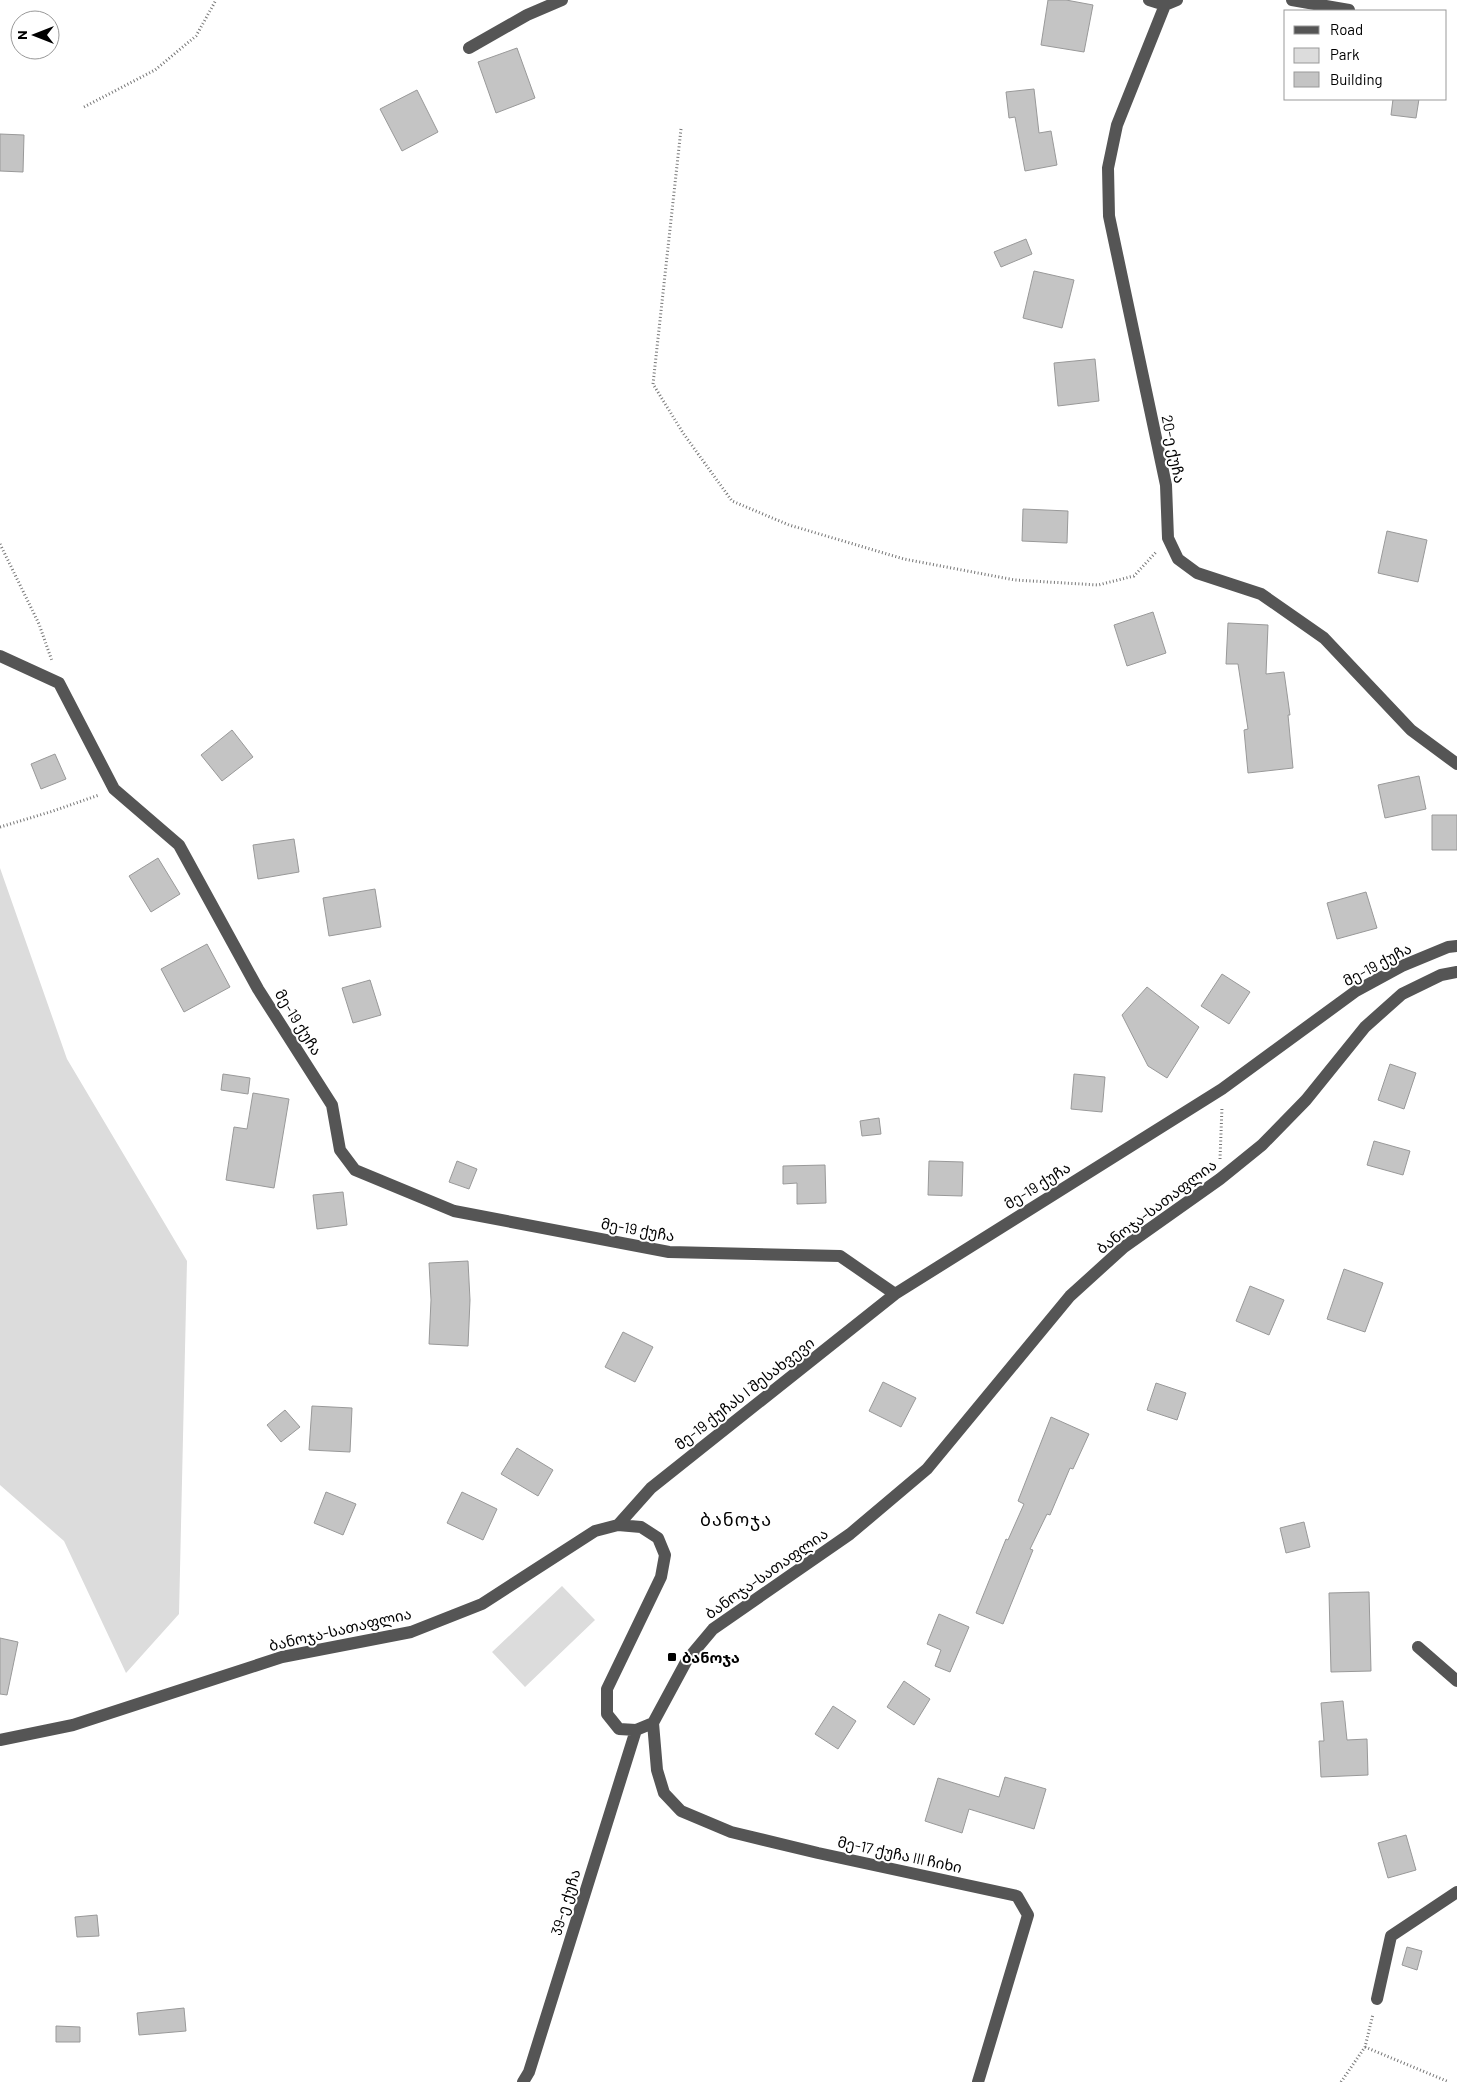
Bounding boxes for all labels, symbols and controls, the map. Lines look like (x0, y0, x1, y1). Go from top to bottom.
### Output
north arrow (10, 10, 60, 60)
legend (1284, 10, 1447, 100)
text: Road (1330, 20, 1363, 38)
text: N (13, 30, 30, 40)
text: Park (1330, 45, 1360, 63)
text: Building (1330, 70, 1383, 88)
street label: 20-ე ქუჩა (1158, 413, 1189, 485)
street label: მე-19 ქუჩა (1340, 939, 1415, 990)
street label: მე-19 ქუჩა (271, 986, 326, 1059)
street label: ბანოჯა-სათაფლია (1092, 1155, 1220, 1258)
street label: მე-19 ქუჩა (1001, 1158, 1074, 1213)
street label: მე-19 ქუჩა (600, 1214, 676, 1245)
street label: მე-19 ქუჩას I შესახვევი (671, 1333, 818, 1454)
district label: ბანოჯა (700, 1508, 772, 1531)
street label: ბანოჯა-სათაფლია (701, 1524, 831, 1623)
street label: ბანოჯა-სათაფლია (267, 1604, 413, 1655)
place label: ბანოჯა (682, 1648, 740, 1667)
marker: ბანოჯა (666, 1651, 678, 1663)
street label: მე-17 ქუჩა III ჩიხი (836, 1832, 964, 1877)
street label: 39-ე ქუჩა (546, 1867, 585, 1938)

